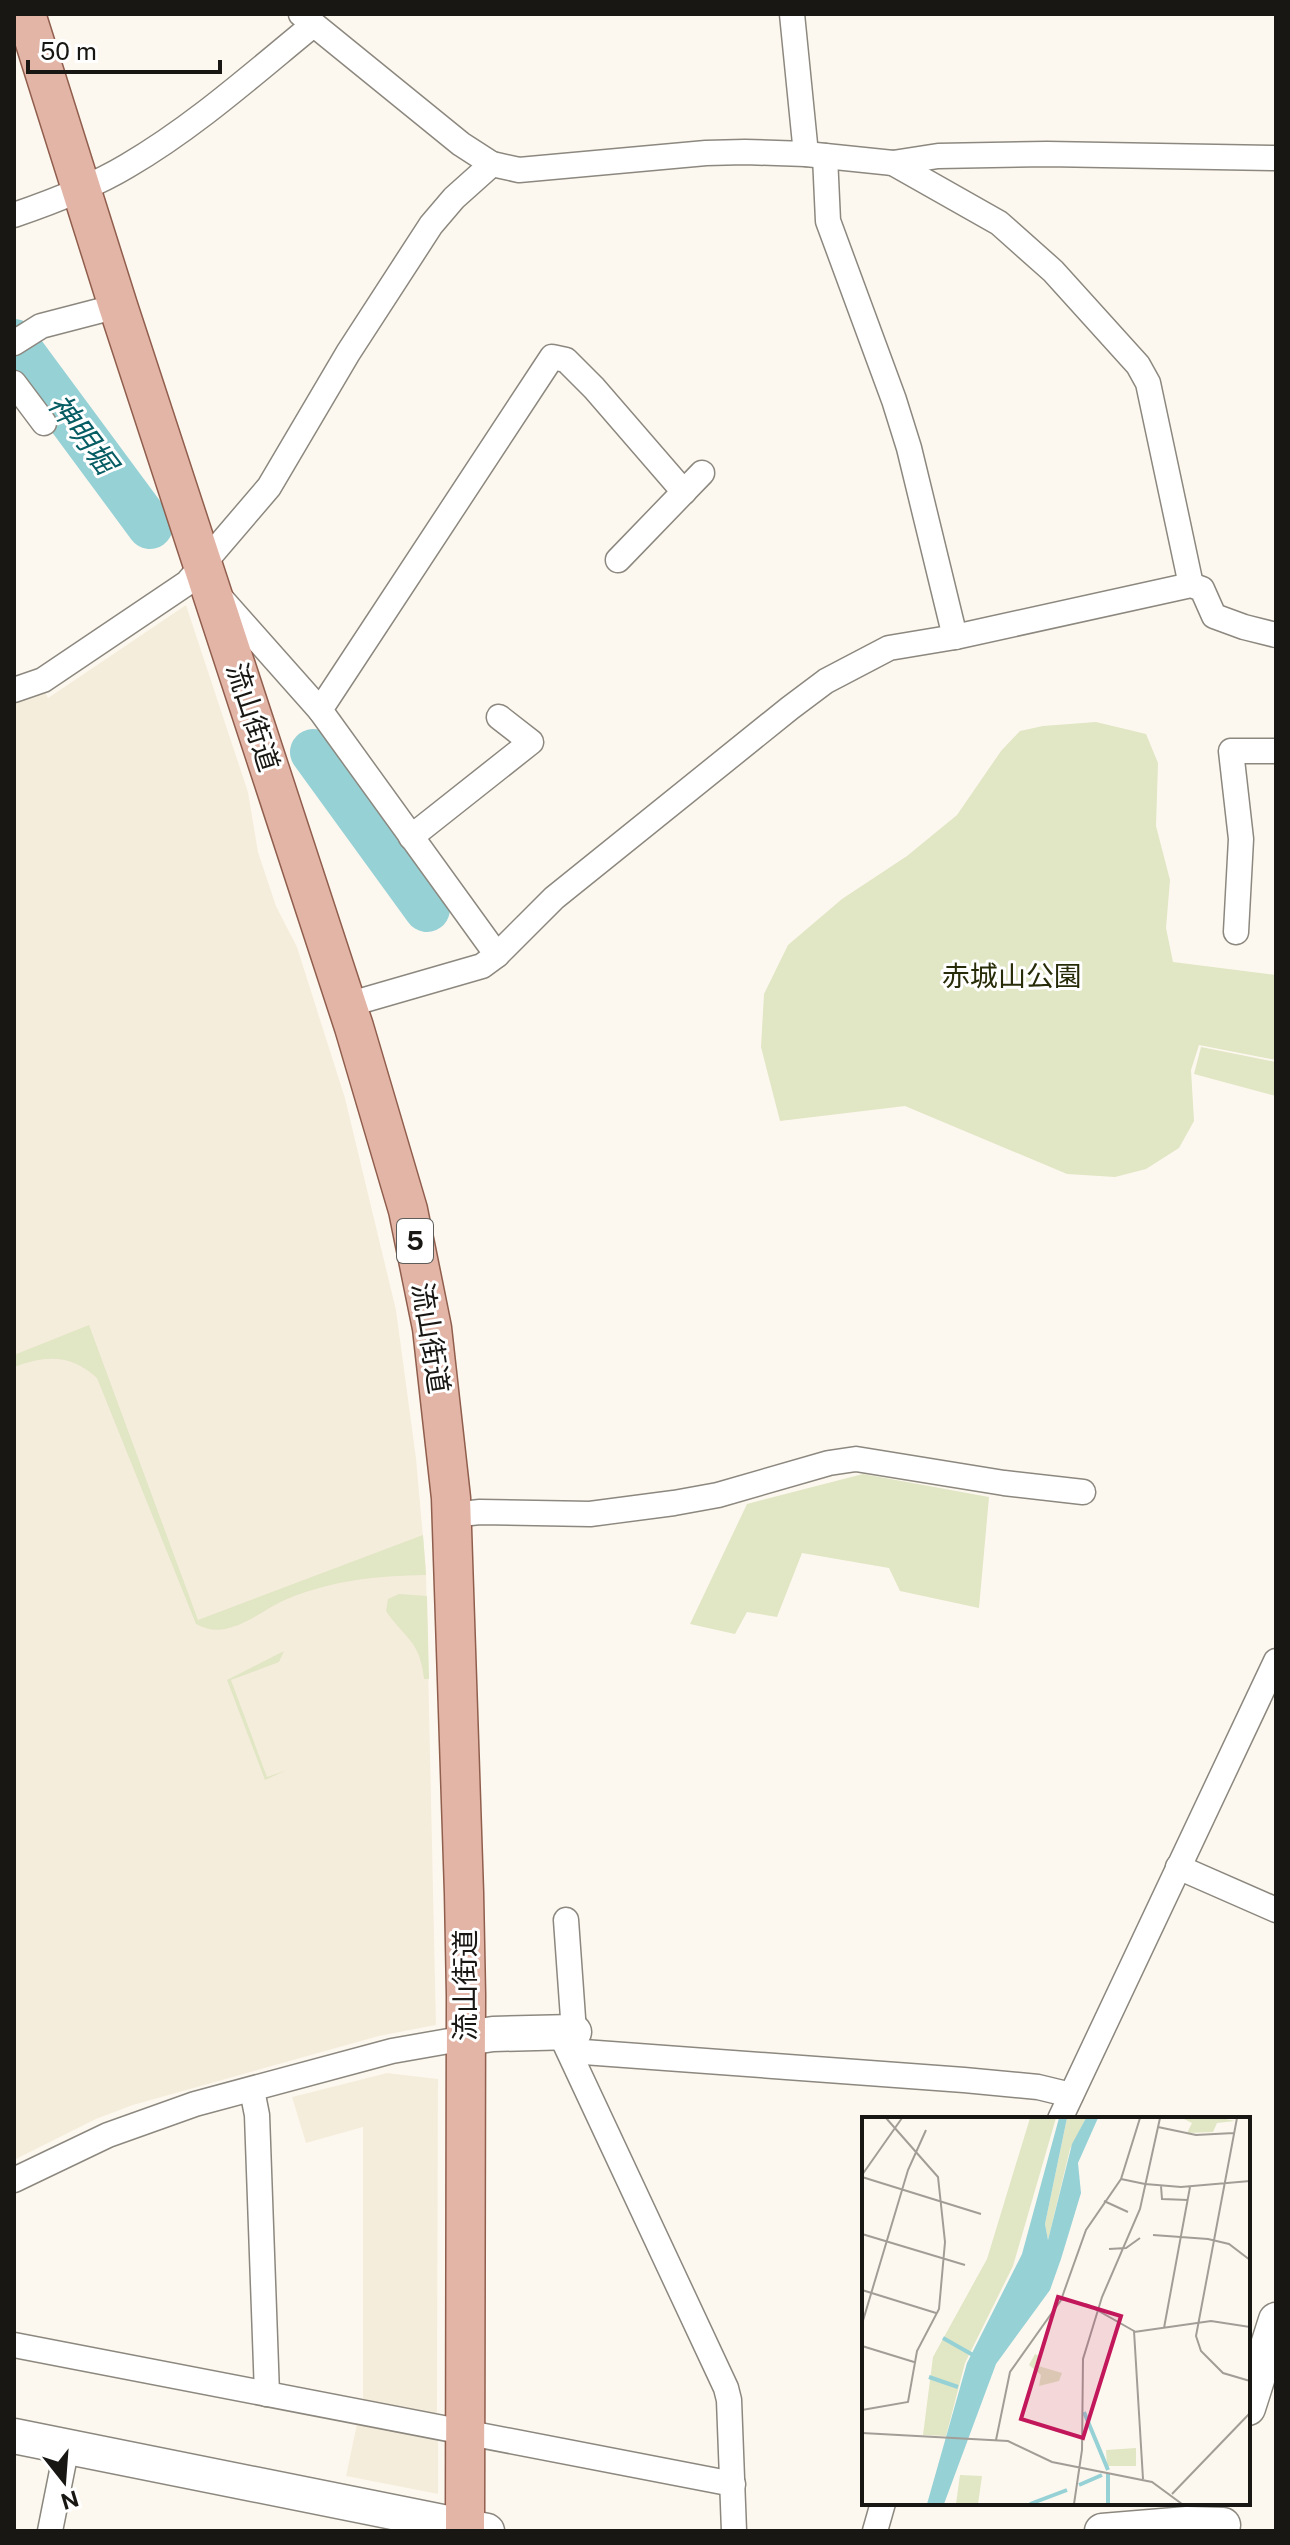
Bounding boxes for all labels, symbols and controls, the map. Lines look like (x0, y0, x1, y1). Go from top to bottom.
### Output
scale bar (28, 24, 220, 74)
text: 50 m (40, 37, 97, 65)
water label: 神明堀 (41, 387, 127, 483)
street label: 流山街道 (220, 658, 286, 775)
park label: 赤城山公園 (942, 959, 1082, 992)
road number: 5 (397, 1219, 433, 1263)
street label: 流山街道 (406, 1280, 457, 1396)
street label: 流山街道 (448, 1929, 481, 2041)
inset map (862, 2117, 1250, 2505)
north arrow (24, 2441, 104, 2521)
text: N (58, 2485, 82, 2515)

